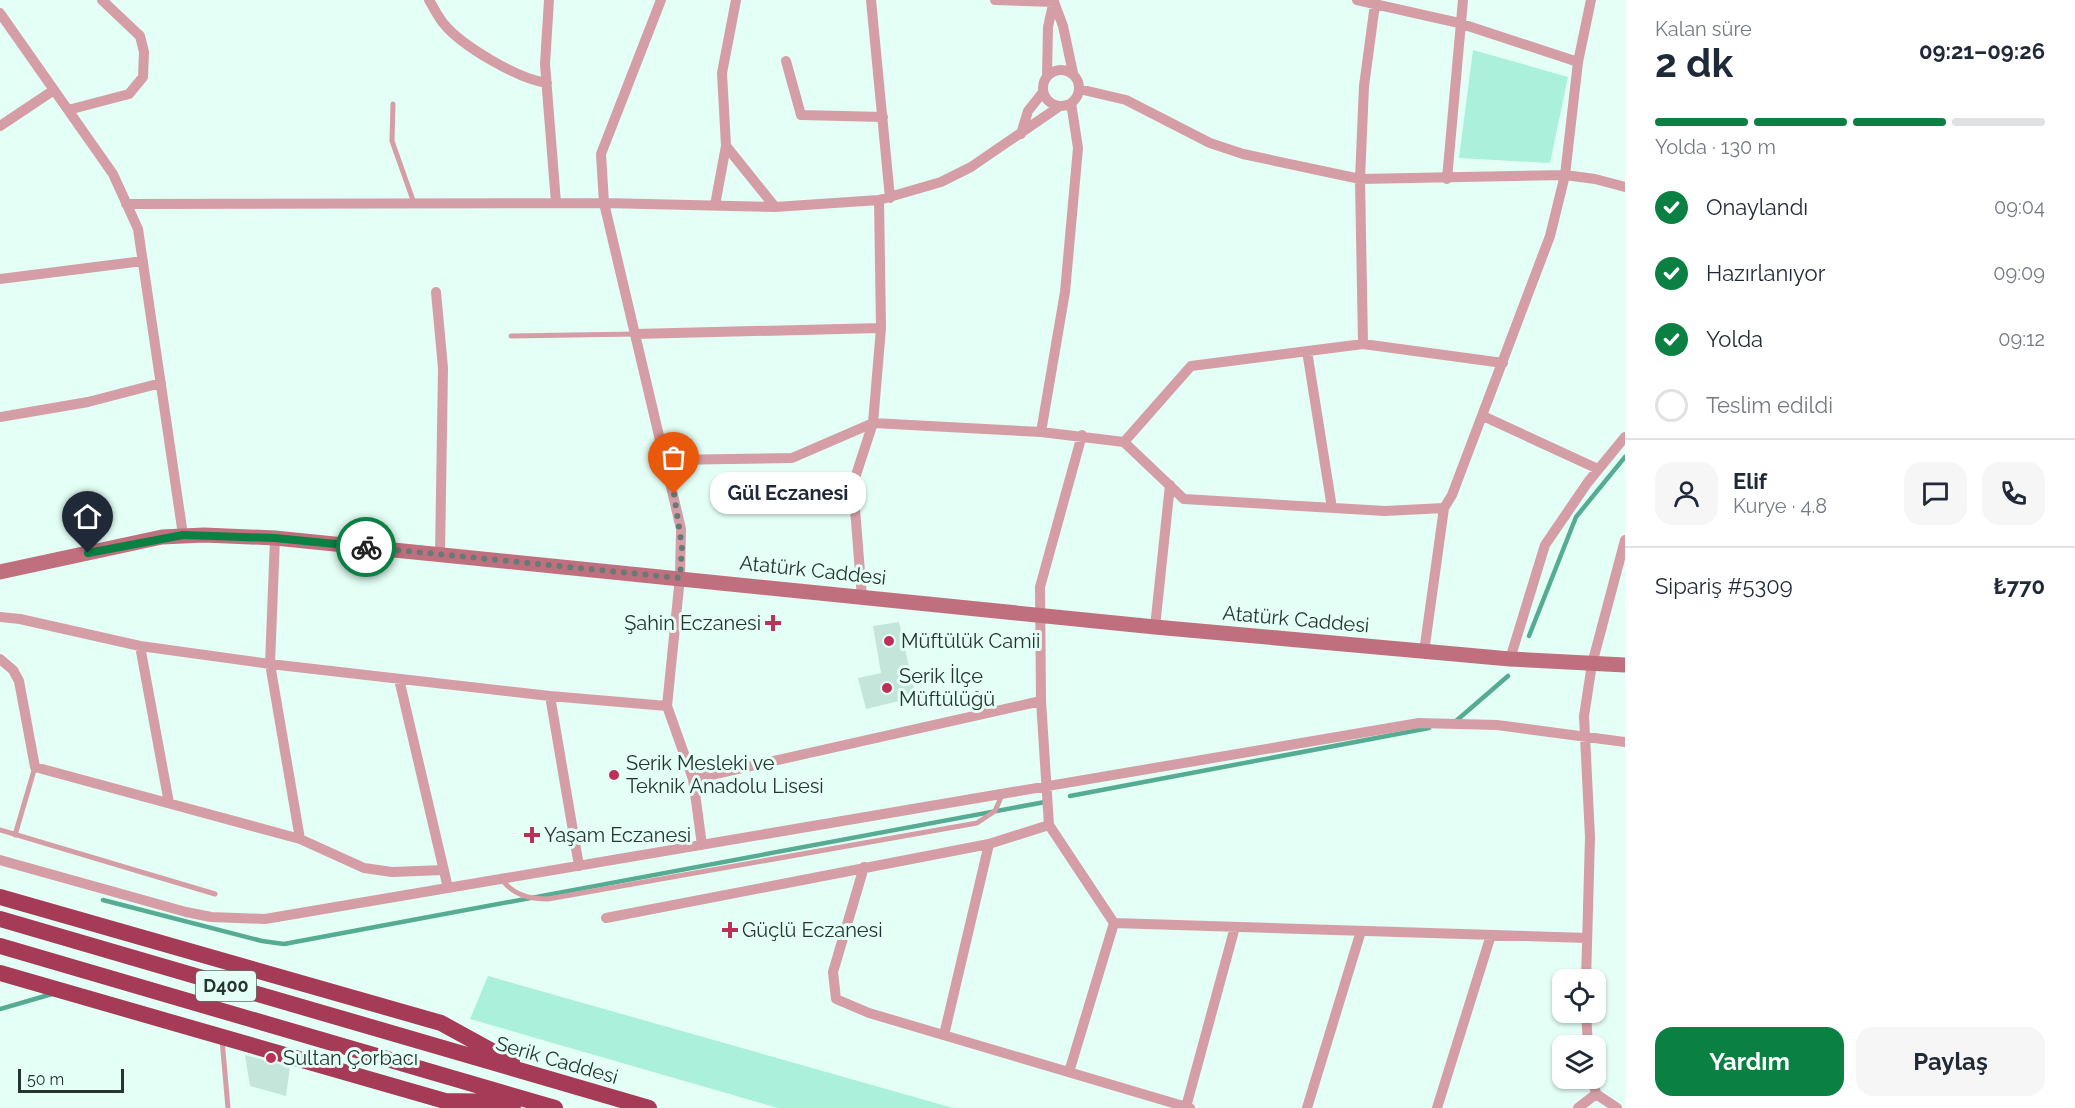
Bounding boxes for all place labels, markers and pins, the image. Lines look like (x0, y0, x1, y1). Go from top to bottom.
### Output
pin (648, 432, 699, 494)
callout: Gül Eczanesi (710, 473, 866, 515)
pin (62, 491, 113, 553)
place label: Şahin Eczanesi (624, 611, 761, 635)
marker: Şahin Eczanesi (766, 616, 780, 630)
place label: Müftülük Camii (901, 629, 1040, 653)
marker: Müftülük Camii (882, 634, 896, 648)
place label: Serik İlçe Müftülüğü (899, 663, 995, 711)
marker: Serik İlçe Müftülüğü (880, 681, 894, 695)
place label: Serik Mesleki ve Teknik Anadolu Lisesi (626, 751, 824, 798)
marker: Serik Mesleki ve Teknik Anadolu Lisesi (607, 768, 621, 782)
place label: Yaşam Eczanesi (544, 823, 691, 847)
marker: Yaşam Eczanesi (525, 828, 539, 842)
place label: Güçlü Eczanesi (742, 918, 883, 942)
marker: Güçlü Eczanesi (723, 923, 737, 937)
place label: Sultan Çorbacı (283, 1046, 418, 1070)
marker: Sultan Çorbacı (264, 1051, 278, 1065)

